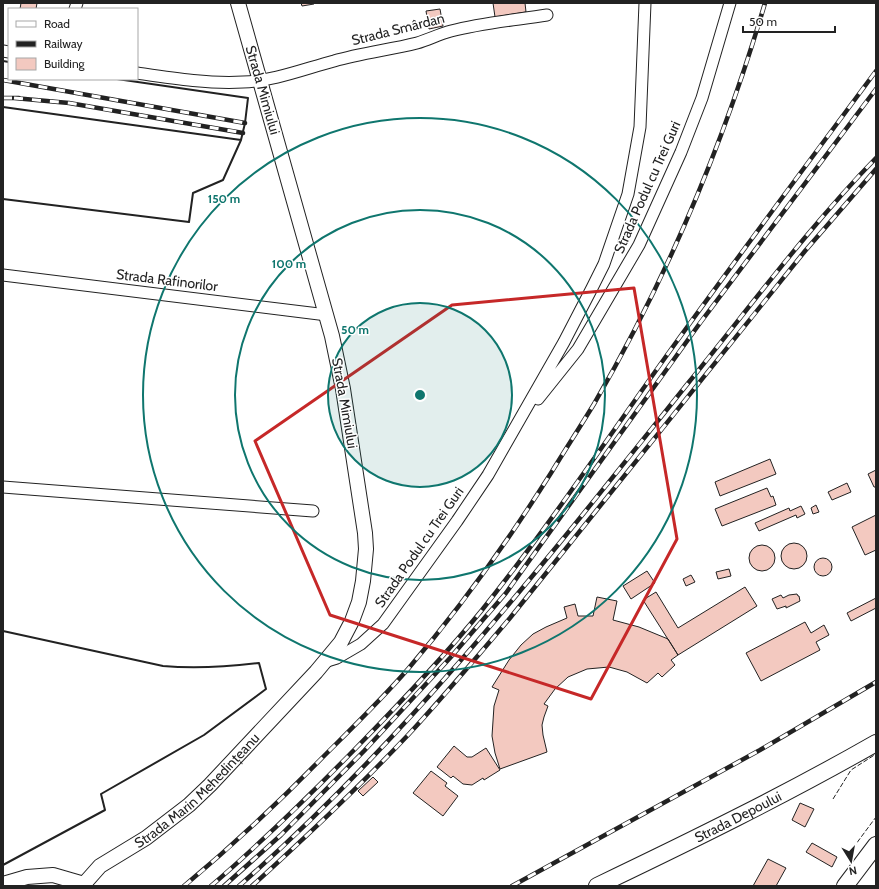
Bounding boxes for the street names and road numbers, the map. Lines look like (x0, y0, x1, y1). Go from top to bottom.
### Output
street label: Strada Smârdan (350, 9, 446, 49)
street label: Strada Mimiului (242, 43, 284, 137)
street label: Strada Podul cu Trei Guri (610, 118, 684, 256)
street label: Strada Rafinorilor (115, 265, 219, 295)
street label: Strada Mimiului (328, 356, 362, 450)
street label: Strada Podul cu Trei Guri (371, 483, 467, 611)
street label: Strada Marin Mehedințeanu (131, 729, 263, 852)
street label: Strada Depoului (691, 787, 784, 846)

